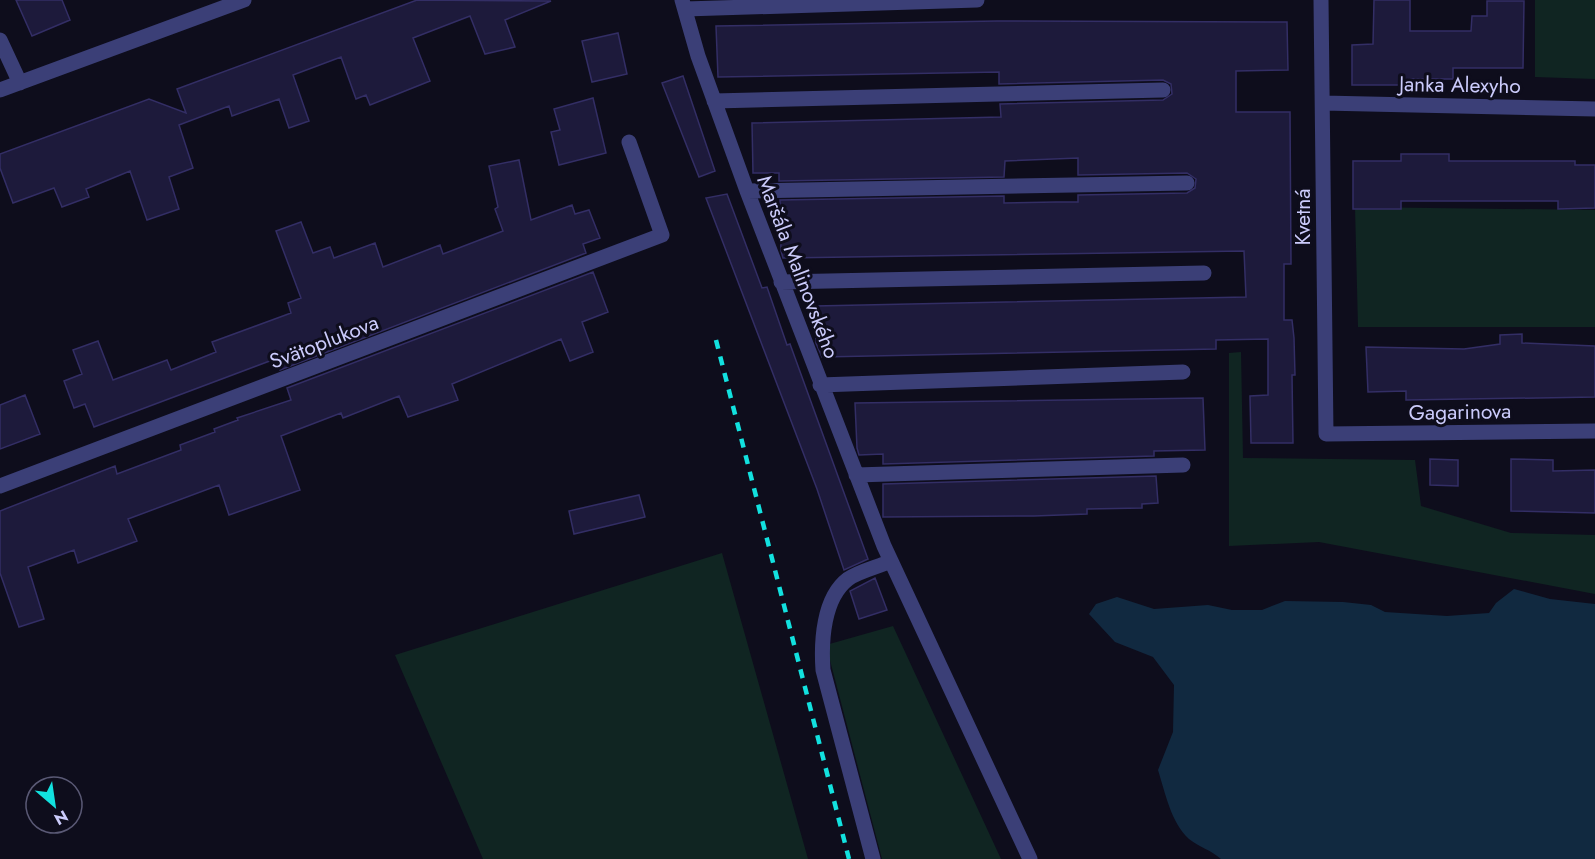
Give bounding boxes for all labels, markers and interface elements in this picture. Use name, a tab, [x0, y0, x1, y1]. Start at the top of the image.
street label: Janka Alexyho	[1396, 69, 1521, 101]
street label: Maršála Malinovského	[749, 171, 847, 363]
street label: Kvetná	[1288, 189, 1318, 245]
street label: Svätoplukova	[265, 307, 383, 377]
street label: Gagarinova	[1408, 396, 1512, 428]
north arrow	[24, 775, 84, 835]
text: N	[50, 805, 72, 831]

